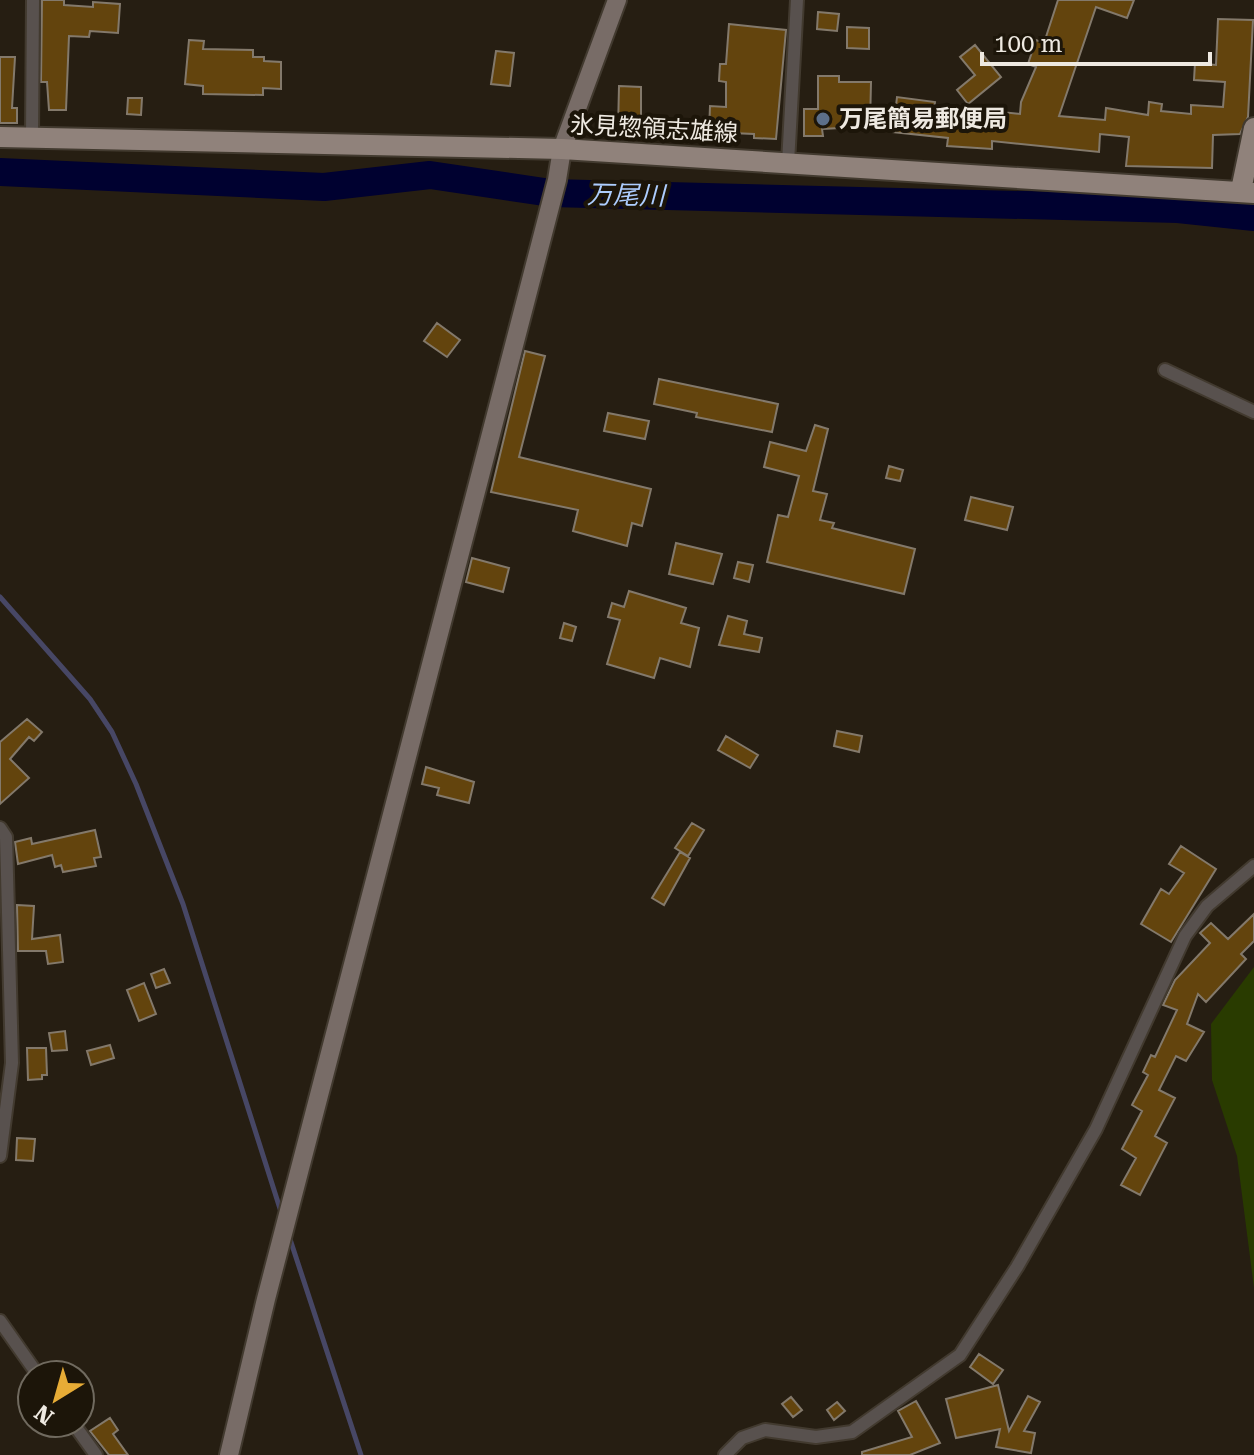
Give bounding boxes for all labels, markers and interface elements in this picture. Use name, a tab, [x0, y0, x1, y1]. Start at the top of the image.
scale bar	[982, 16, 1210, 66]
text: 100 m	[994, 30, 1062, 58]
place label: 万尾簡易郵便局	[839, 105, 1007, 133]
marker: 万尾簡易郵便局	[814, 110, 832, 128]
street label: 氷見惣領志雄線	[569, 111, 739, 147]
water label: 万尾川	[587, 179, 668, 211]
north arrow	[16, 1359, 96, 1439]
text: N	[30, 1399, 59, 1430]

